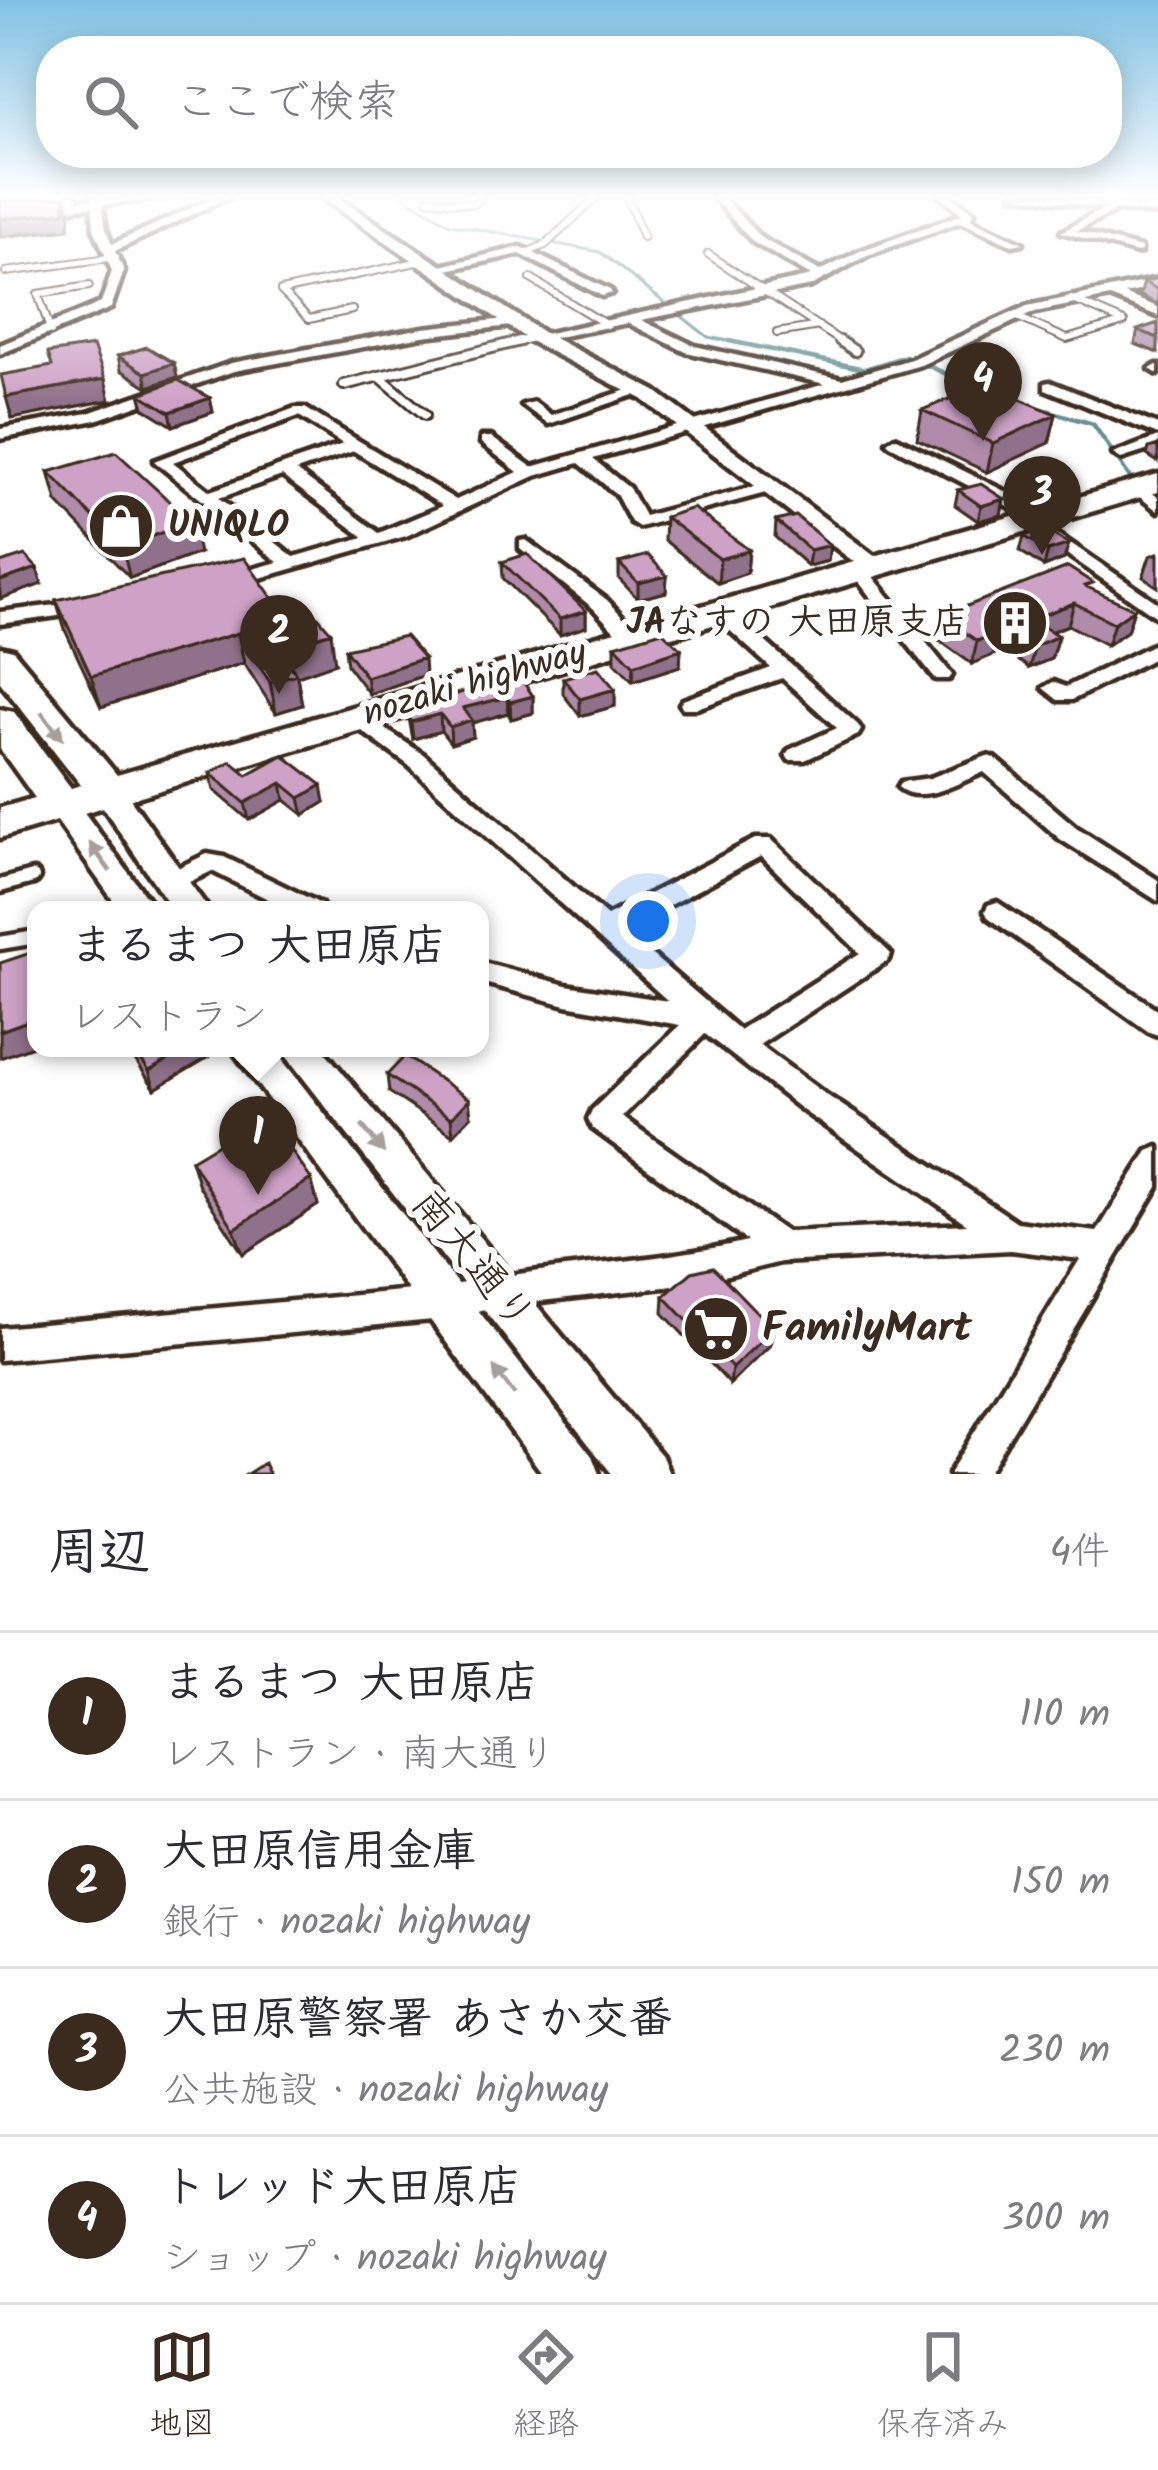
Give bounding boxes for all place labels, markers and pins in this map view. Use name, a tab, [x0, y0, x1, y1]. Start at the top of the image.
pin: 4	[944, 342, 1022, 441]
pin: 3	[1003, 456, 1081, 555]
shop icon: UNIQLO	[86, 491, 156, 561]
place label: UNIQLO	[168, 498, 289, 555]
building icon: JAなすの 大田原支店	[980, 588, 1050, 658]
pin: 2	[240, 595, 318, 694]
place label: JAなすの 大田原支店	[626, 595, 968, 652]
pin: 1	[219, 1096, 297, 1195]
supermarket icon: FamilyMart	[681, 1294, 751, 1364]
place label: FamilyMart	[762, 1296, 973, 1363]

